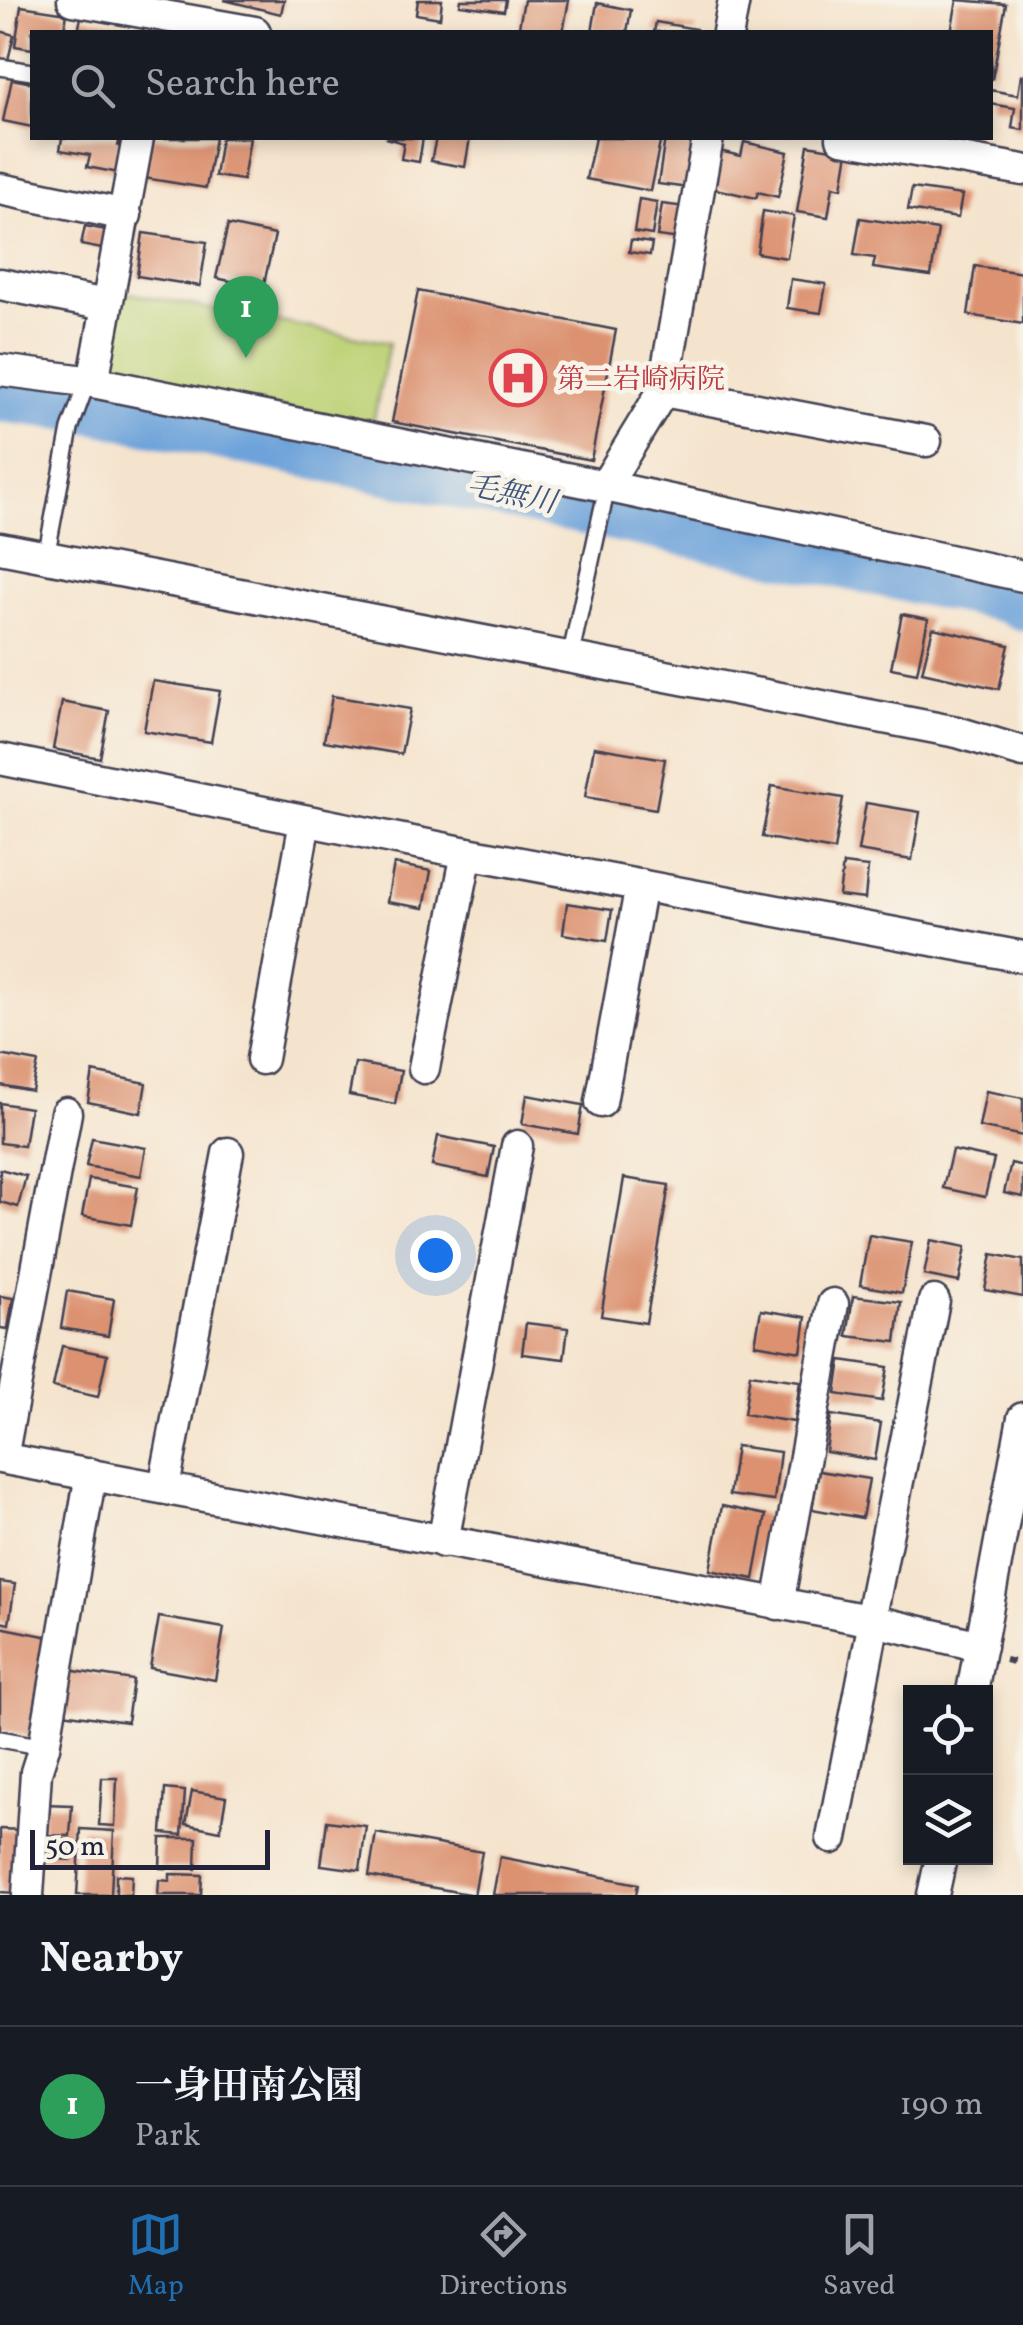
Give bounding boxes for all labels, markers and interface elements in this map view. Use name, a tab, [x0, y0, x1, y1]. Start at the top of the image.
search box	[30, 30, 993, 140]
icon: search	[65, 58, 120, 113]
text: Search here	[145, 59, 340, 112]
pin: 1	[214, 276, 278, 358]
hospital icon: 第二岩崎病院	[488, 348, 548, 408]
place label: 第二岩崎病院	[557, 361, 725, 400]
water label: 毛無川	[463, 465, 563, 525]
your location	[410, 1230, 461, 1281]
map controls	[903, 1685, 993, 1865]
button: locate	[903, 1685, 993, 1775]
button: layers	[903, 1775, 993, 1865]
scale bar	[30, 1825, 270, 1870]
text: 50 m	[45, 1828, 105, 1867]
text: Nearby	[40, 1931, 183, 1990]
text: 一身田南公園	[135, 2062, 363, 2115]
text: 1	[66, 2084, 79, 2128]
text: 190 m	[899, 2084, 983, 2128]
text: Park	[135, 2115, 200, 2159]
tab: Map	[128, 2207, 184, 2306]
tab: Directions	[439, 2207, 568, 2306]
tab: Saved	[823, 2207, 895, 2306]

